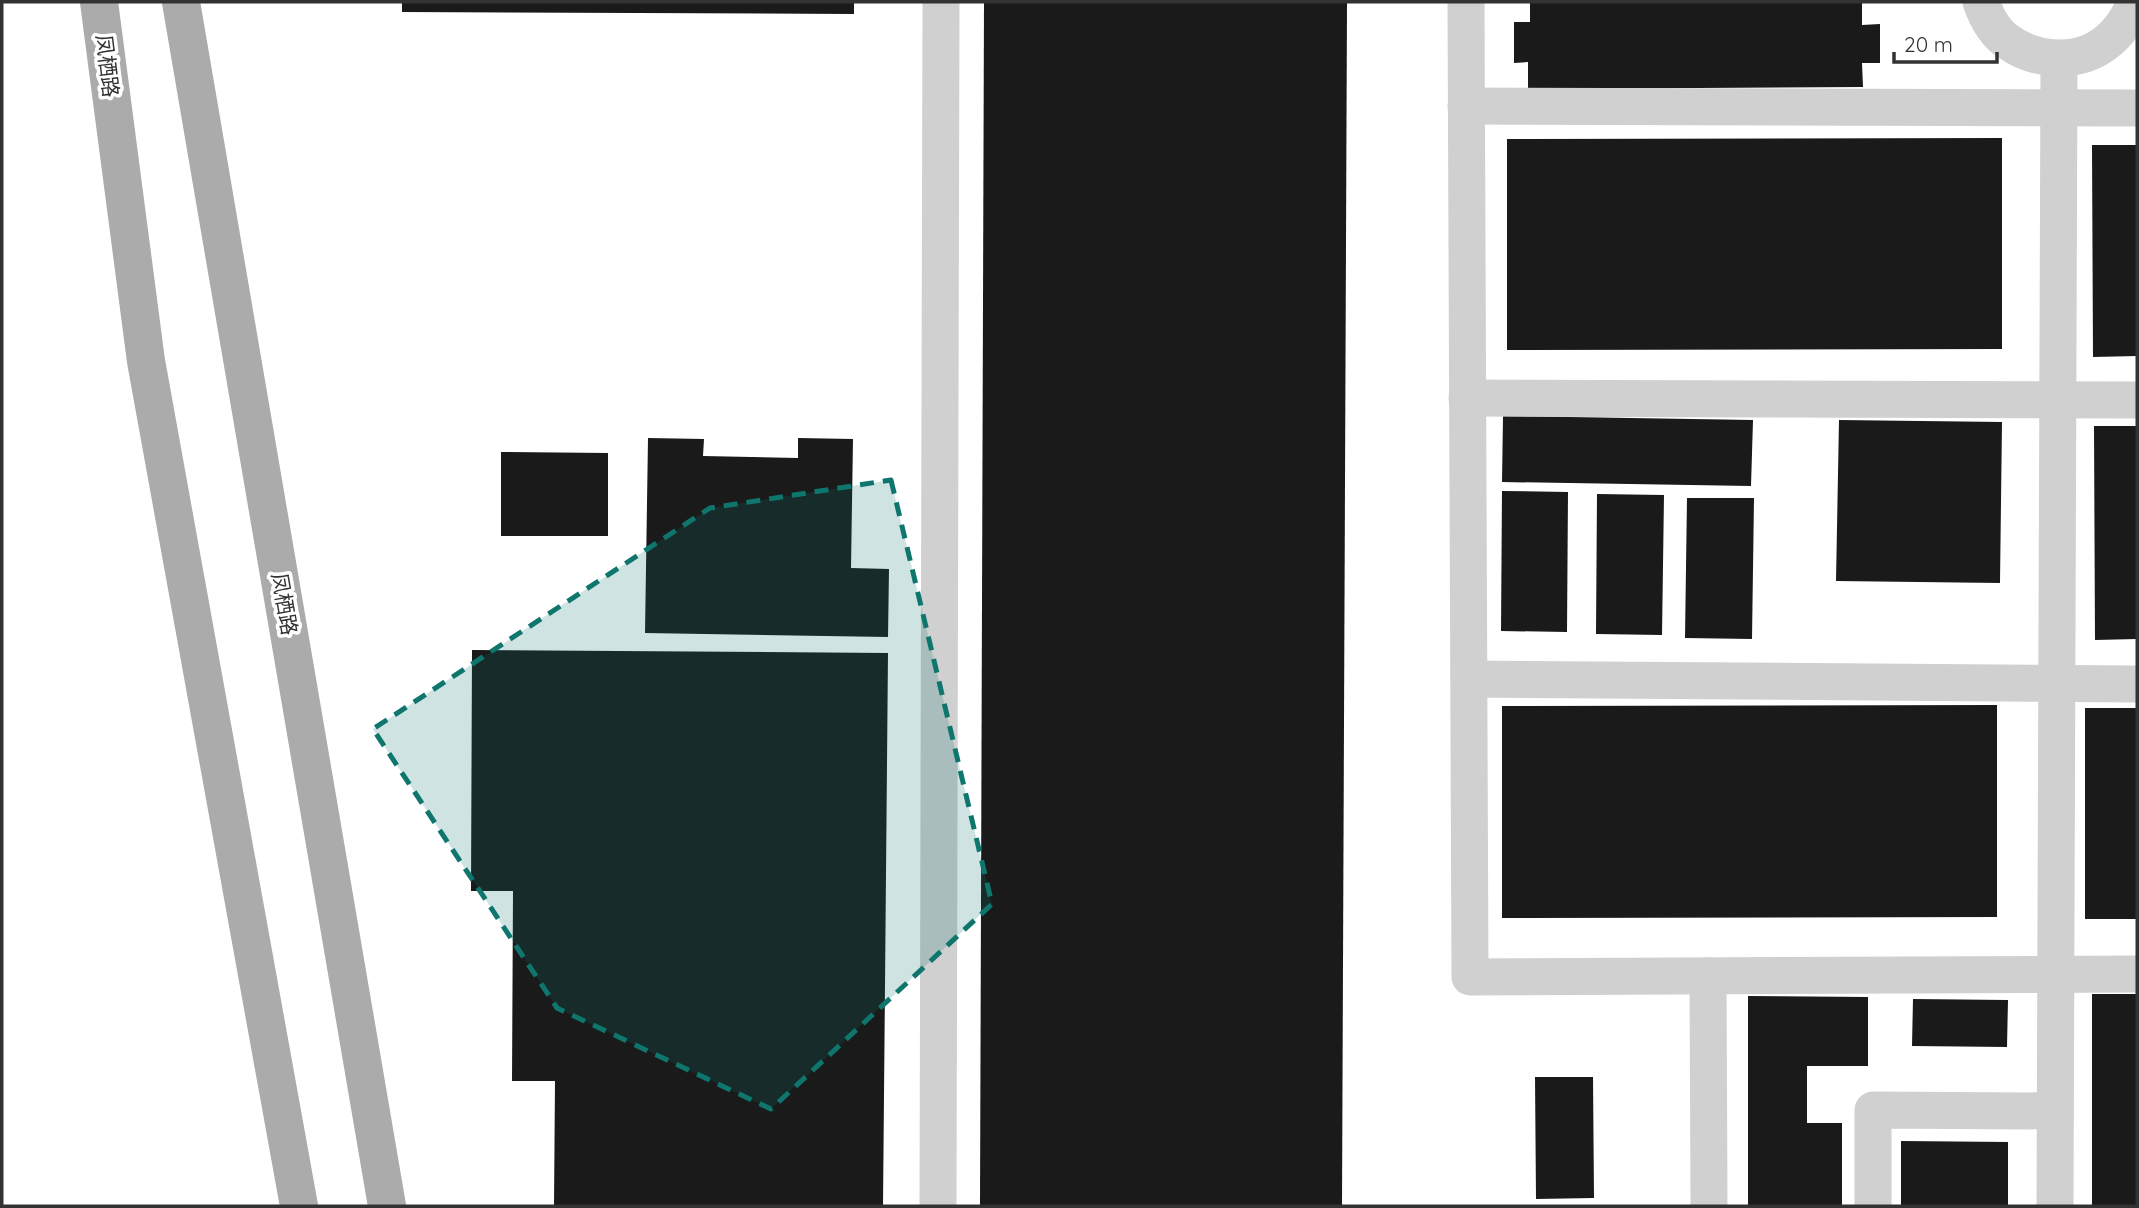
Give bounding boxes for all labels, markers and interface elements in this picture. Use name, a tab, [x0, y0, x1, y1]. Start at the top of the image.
scale bar	[1894, 21, 1997, 65]
text: 20 m	[1904, 31, 1953, 57]
street label: 凤栖路	[91, 33, 125, 99]
street label: 凤栖路	[267, 571, 303, 637]

